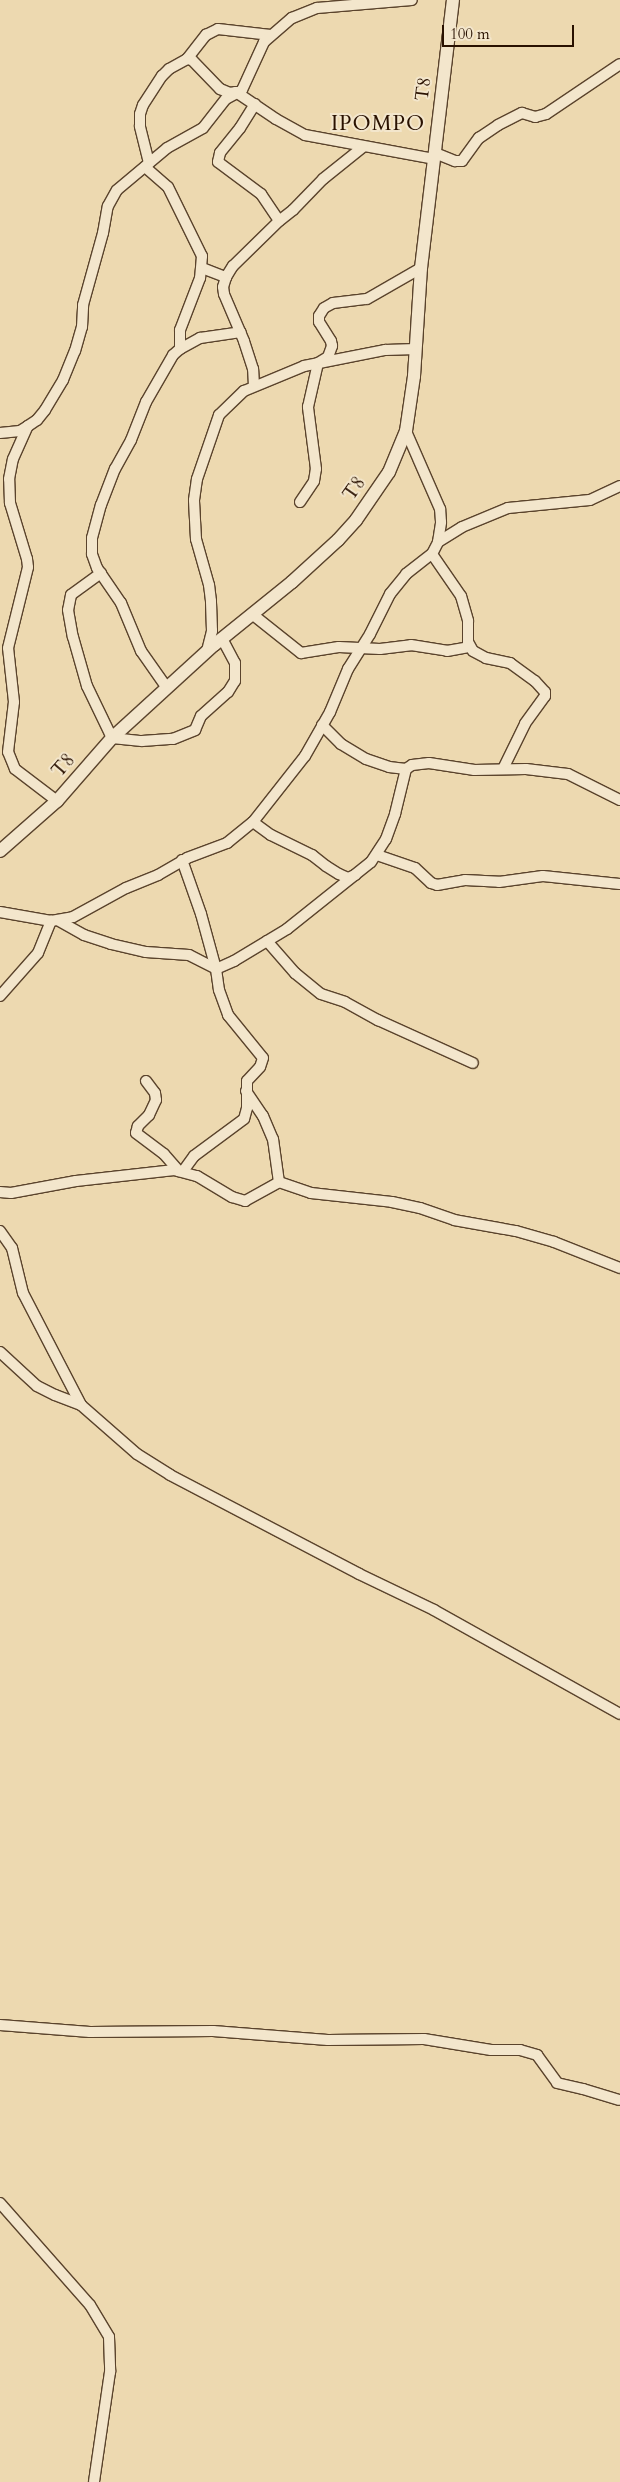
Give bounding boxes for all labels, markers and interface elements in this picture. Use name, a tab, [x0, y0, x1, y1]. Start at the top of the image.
scale bar	[445, 15, 578, 47]
text: 100 m	[450, 24, 490, 44]
street label: T8	[411, 76, 437, 102]
district label: IPOMPO	[330, 111, 426, 137]
street label: T8	[339, 473, 371, 505]
street label: T8	[48, 750, 80, 782]

